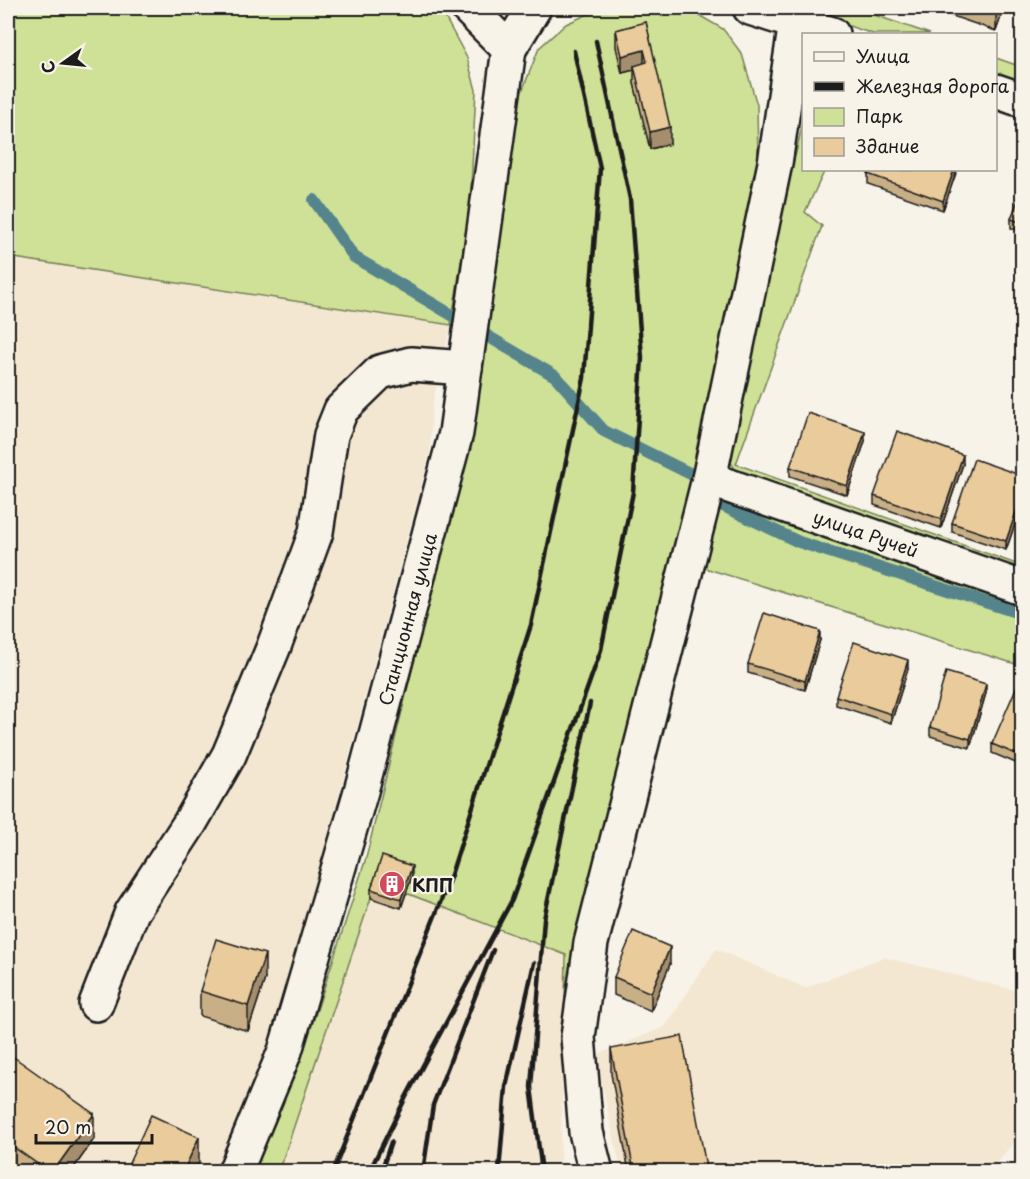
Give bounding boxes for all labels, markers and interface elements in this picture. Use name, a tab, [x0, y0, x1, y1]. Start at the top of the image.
north arrow	[33, 33, 93, 93]
legend	[802, 33, 997, 171]
text: Улица	[856, 42, 910, 69]
text: С	[34, 58, 61, 76]
text: Железная дорога	[856, 72, 1010, 99]
text: Парк	[856, 102, 903, 129]
text: Здание	[856, 132, 919, 159]
street label: улица Ручей	[810, 502, 922, 564]
street label: Станционная улица	[371, 529, 443, 708]
building icon: КПП	[377, 869, 407, 899]
place label: КПП	[412, 871, 453, 898]
scale bar	[36, 1107, 152, 1145]
text: 20 m	[45, 1113, 91, 1140]

